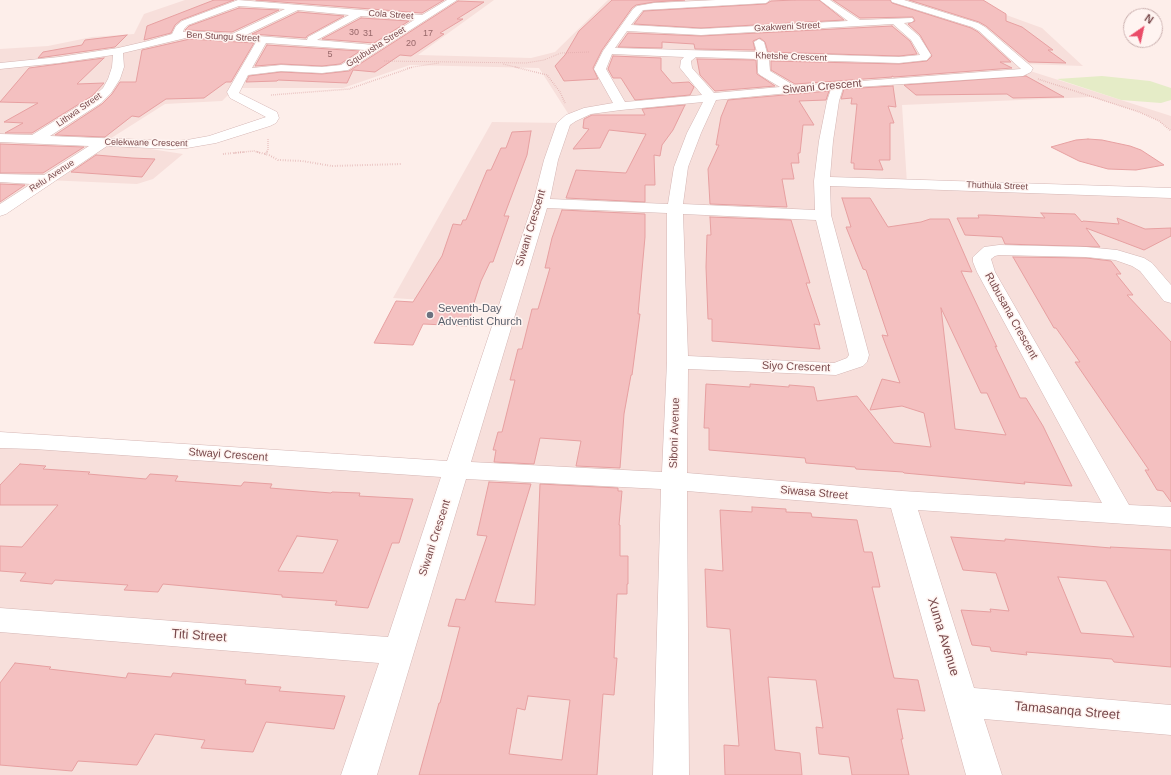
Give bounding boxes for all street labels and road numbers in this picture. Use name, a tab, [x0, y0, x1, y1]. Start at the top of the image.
street label: Cola Street	[368, 8, 414, 22]
street label: Gxakweni Street	[754, 20, 820, 34]
street label: Gqubusha Street	[344, 24, 408, 70]
street label: Ben Stungu Street	[186, 30, 260, 44]
street label: Khetshe Crescent	[755, 50, 827, 64]
street label: Siwani Crescent	[782, 77, 862, 97]
street label: Lithwa Street	[54, 91, 104, 129]
street label: Celekwane Crescent	[104, 137, 188, 149]
street label: Relu Avenue	[28, 157, 76, 195]
street label: Thuthula Street	[966, 180, 1028, 192]
street label: Siwani Crescent	[513, 188, 549, 268]
street label: Rubusana Crescent	[982, 270, 1040, 362]
street label: Siyo Crescent	[762, 359, 830, 375]
street label: Siboni Avenue	[667, 397, 683, 469]
street label: Stwayi Crescent	[188, 446, 268, 464]
street label: Siwasa Street	[780, 483, 848, 503]
street label: Siwani Crescent	[416, 498, 454, 578]
street label: Xuma Avenue	[924, 596, 962, 678]
street label: Titi Street	[171, 626, 227, 646]
street label: Tamasanqa Street	[1014, 699, 1120, 723]

